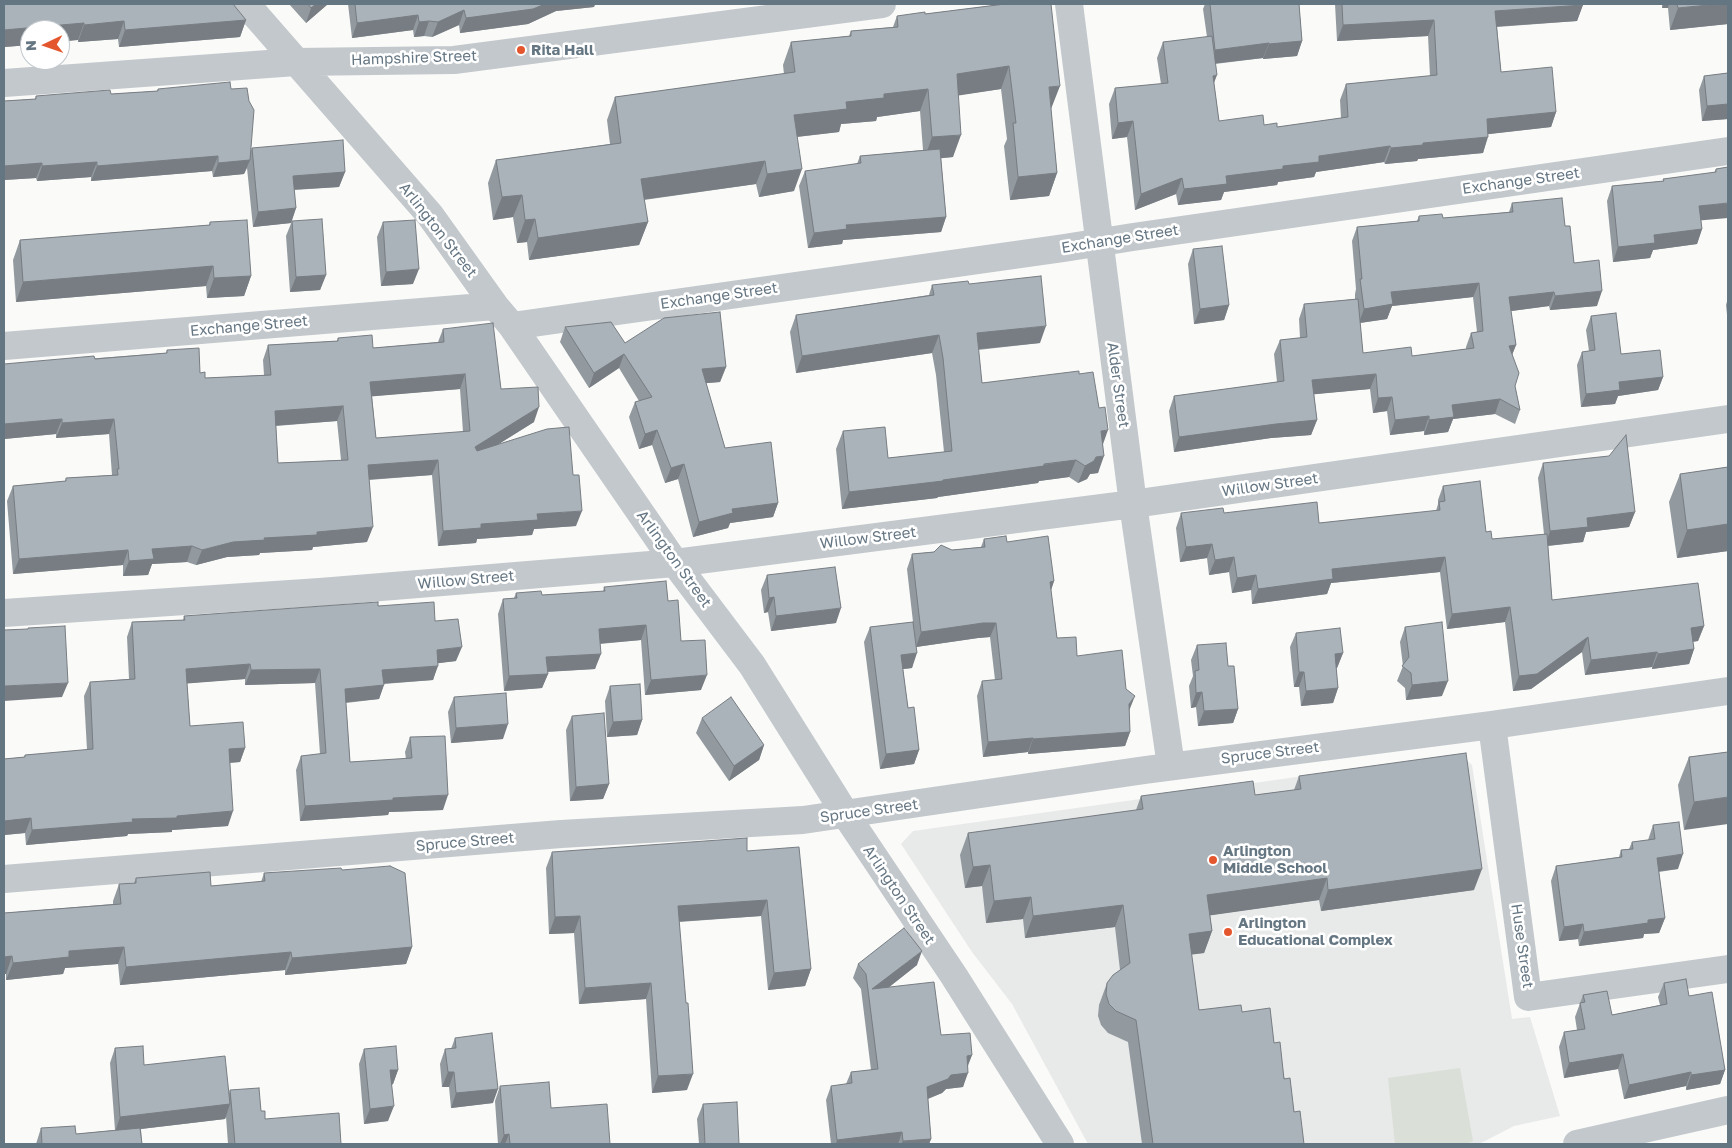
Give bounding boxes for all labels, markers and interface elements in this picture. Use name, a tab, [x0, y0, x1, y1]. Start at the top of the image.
north arrow	[20, 20, 70, 70]
text: N	[22, 40, 39, 52]
place label: Rita Hall	[531, 41, 594, 59]
marker: Rita Hall	[515, 44, 527, 56]
street label: Hampshire Street	[351, 47, 477, 69]
street label: Exchange Street	[1461, 164, 1581, 198]
street label: Arlington Street	[395, 179, 481, 281]
street label: Exchange Street	[1060, 221, 1180, 257]
street label: Exchange Street	[659, 279, 779, 313]
street label: Exchange Street	[189, 312, 309, 340]
street label: Alder Street	[1103, 341, 1133, 429]
street label: Willow Street	[1221, 469, 1319, 501]
street label: Arlington Street	[633, 507, 715, 611]
street label: Willow Street	[819, 523, 917, 553]
street label: Willow Street	[417, 567, 515, 593]
street label: Spruce Street	[1220, 738, 1320, 768]
street label: Spruce Street	[819, 795, 919, 827]
street label: Spruce Street	[415, 829, 515, 855]
street label: Arlington Street	[859, 842, 939, 948]
place label: Arlington Middle School	[1223, 842, 1327, 877]
marker: Arlington Middle School	[1207, 854, 1219, 866]
street label: Huse Street	[1507, 903, 1537, 989]
place label: Arlington Educational Complex	[1238, 914, 1393, 949]
marker: Arlington Educational Complex	[1222, 926, 1234, 938]

